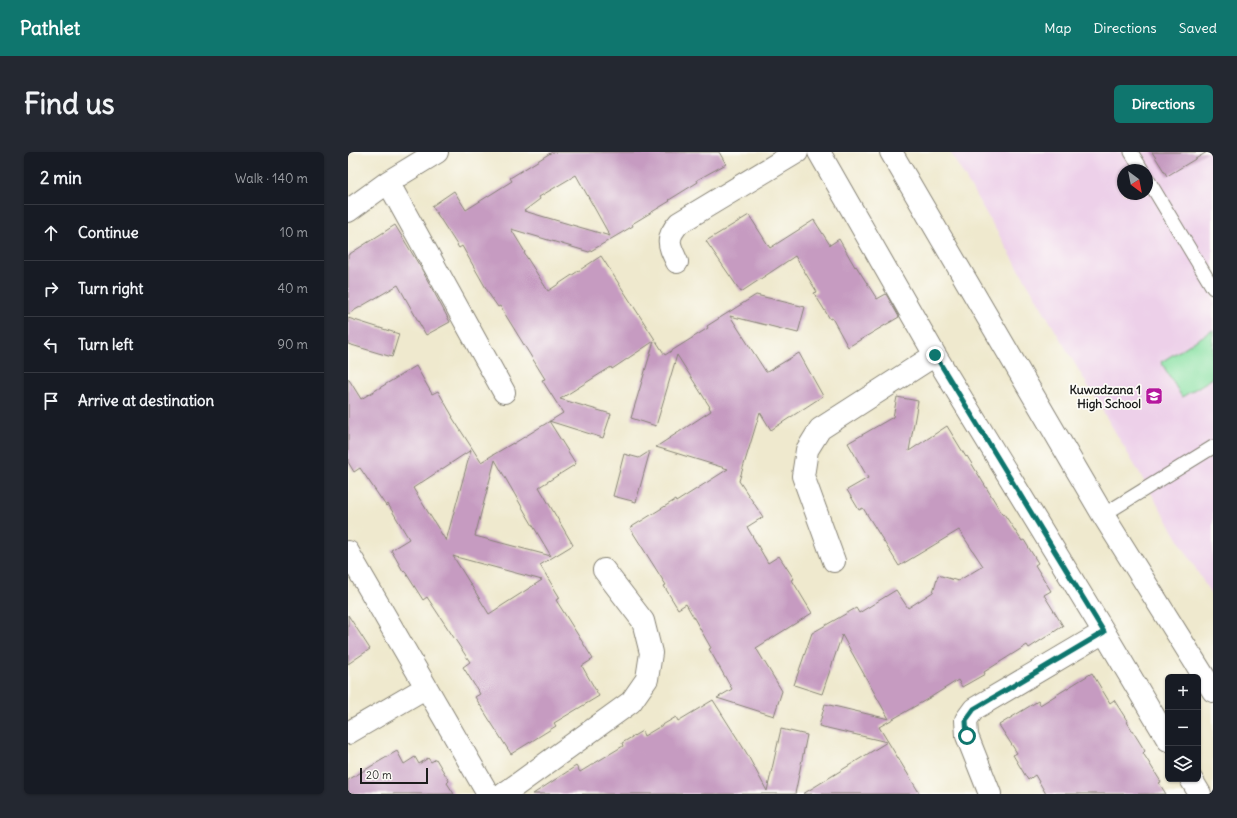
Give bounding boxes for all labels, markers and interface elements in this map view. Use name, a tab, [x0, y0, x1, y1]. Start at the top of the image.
text: Pathlet	[20, 16, 80, 40]
text: Map	[1044, 19, 1071, 37]
text: Directions	[1093, 19, 1157, 37]
text: Saved	[1179, 19, 1217, 37]
button: Directions	[1114, 85, 1213, 123]
text: Find us	[24, 86, 115, 122]
north arrow	[1117, 164, 1153, 200]
text: 2 min	[40, 167, 82, 189]
text: Walk · 140 m	[235, 170, 308, 187]
icon: ahead	[40, 222, 62, 244]
text: Continue	[78, 223, 139, 242]
text: 10 m	[280, 224, 308, 241]
icon: right	[40, 278, 62, 300]
text: Turn right	[78, 279, 143, 298]
text: 40 m	[277, 280, 308, 297]
icon: left	[40, 334, 62, 356]
text: Turn left	[78, 335, 133, 354]
text: 90 m	[277, 336, 308, 353]
route end	[926, 346, 944, 364]
place label: Kuwadzana 1 High School	[1069, 382, 1141, 412]
school or university icon: Kuwadzana 1 High School	[1144, 386, 1164, 406]
icon: arrive	[40, 390, 62, 412]
text: Arrive at destination	[78, 391, 214, 410]
map controls	[1165, 674, 1201, 782]
button: +	[1165, 674, 1201, 710]
button: −	[1165, 710, 1201, 746]
route start	[958, 727, 976, 745]
button: layers	[1165, 746, 1201, 782]
scale bar	[360, 766, 428, 785]
text: 20 m	[366, 768, 392, 782]

